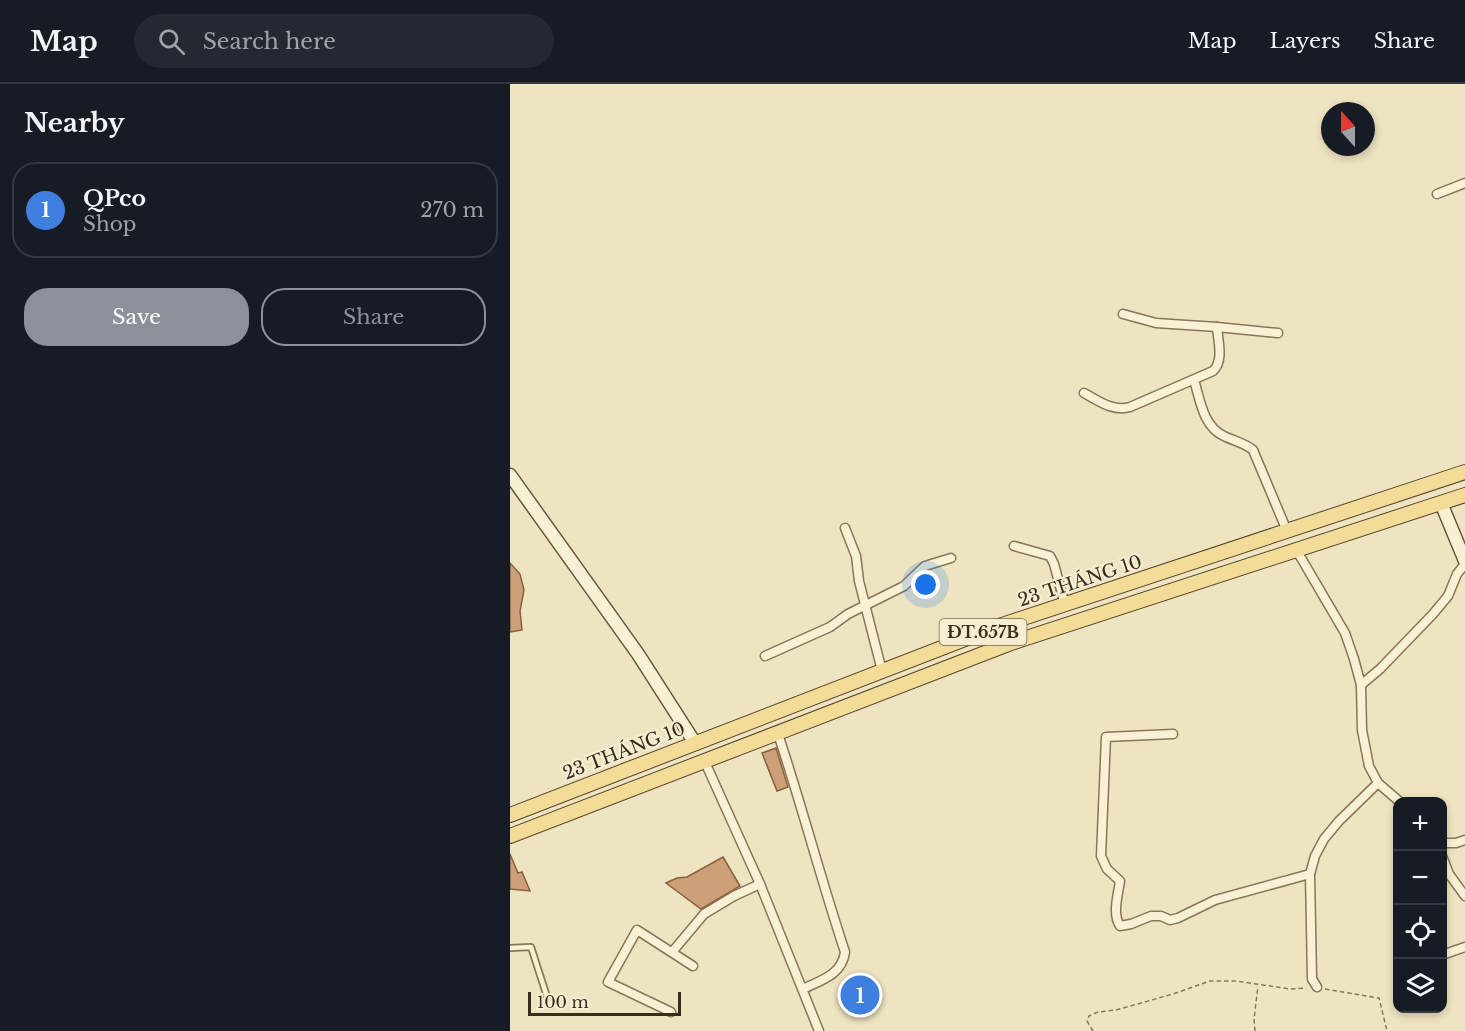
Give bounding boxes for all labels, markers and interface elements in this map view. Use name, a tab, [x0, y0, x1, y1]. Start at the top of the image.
search box	[134, 14, 554, 68]
text: Map	[30, 24, 98, 59]
icon: search	[155, 25, 188, 58]
text: Search here	[203, 28, 336, 55]
text: Map	[1188, 28, 1237, 54]
text: Layers	[1270, 28, 1341, 54]
text: Share	[1374, 28, 1435, 54]
north arrow	[1321, 102, 1375, 156]
text: Nearby	[24, 107, 125, 139]
text: QPco	[83, 185, 146, 212]
text: 1	[41, 198, 50, 222]
text: 270 m	[420, 198, 484, 222]
text: Shop	[83, 212, 136, 236]
button: Save	[24, 288, 249, 346]
button: Share	[261, 288, 486, 346]
street label: 23 THÁNG 10	[1015, 550, 1145, 611]
your location	[911, 570, 940, 599]
road number: ĐT.657B	[940, 619, 1026, 645]
street label: 23 THÁNG 10	[559, 717, 688, 784]
map controls	[1393, 797, 1447, 1013]
button: +	[1393, 797, 1447, 851]
button: −	[1393, 851, 1447, 905]
button: locate	[1393, 905, 1447, 959]
button: layers	[1393, 959, 1447, 1013]
pin: 1	[840, 972, 880, 1018]
scale bar	[528, 989, 681, 1016]
text: 100 m	[537, 992, 589, 1012]

